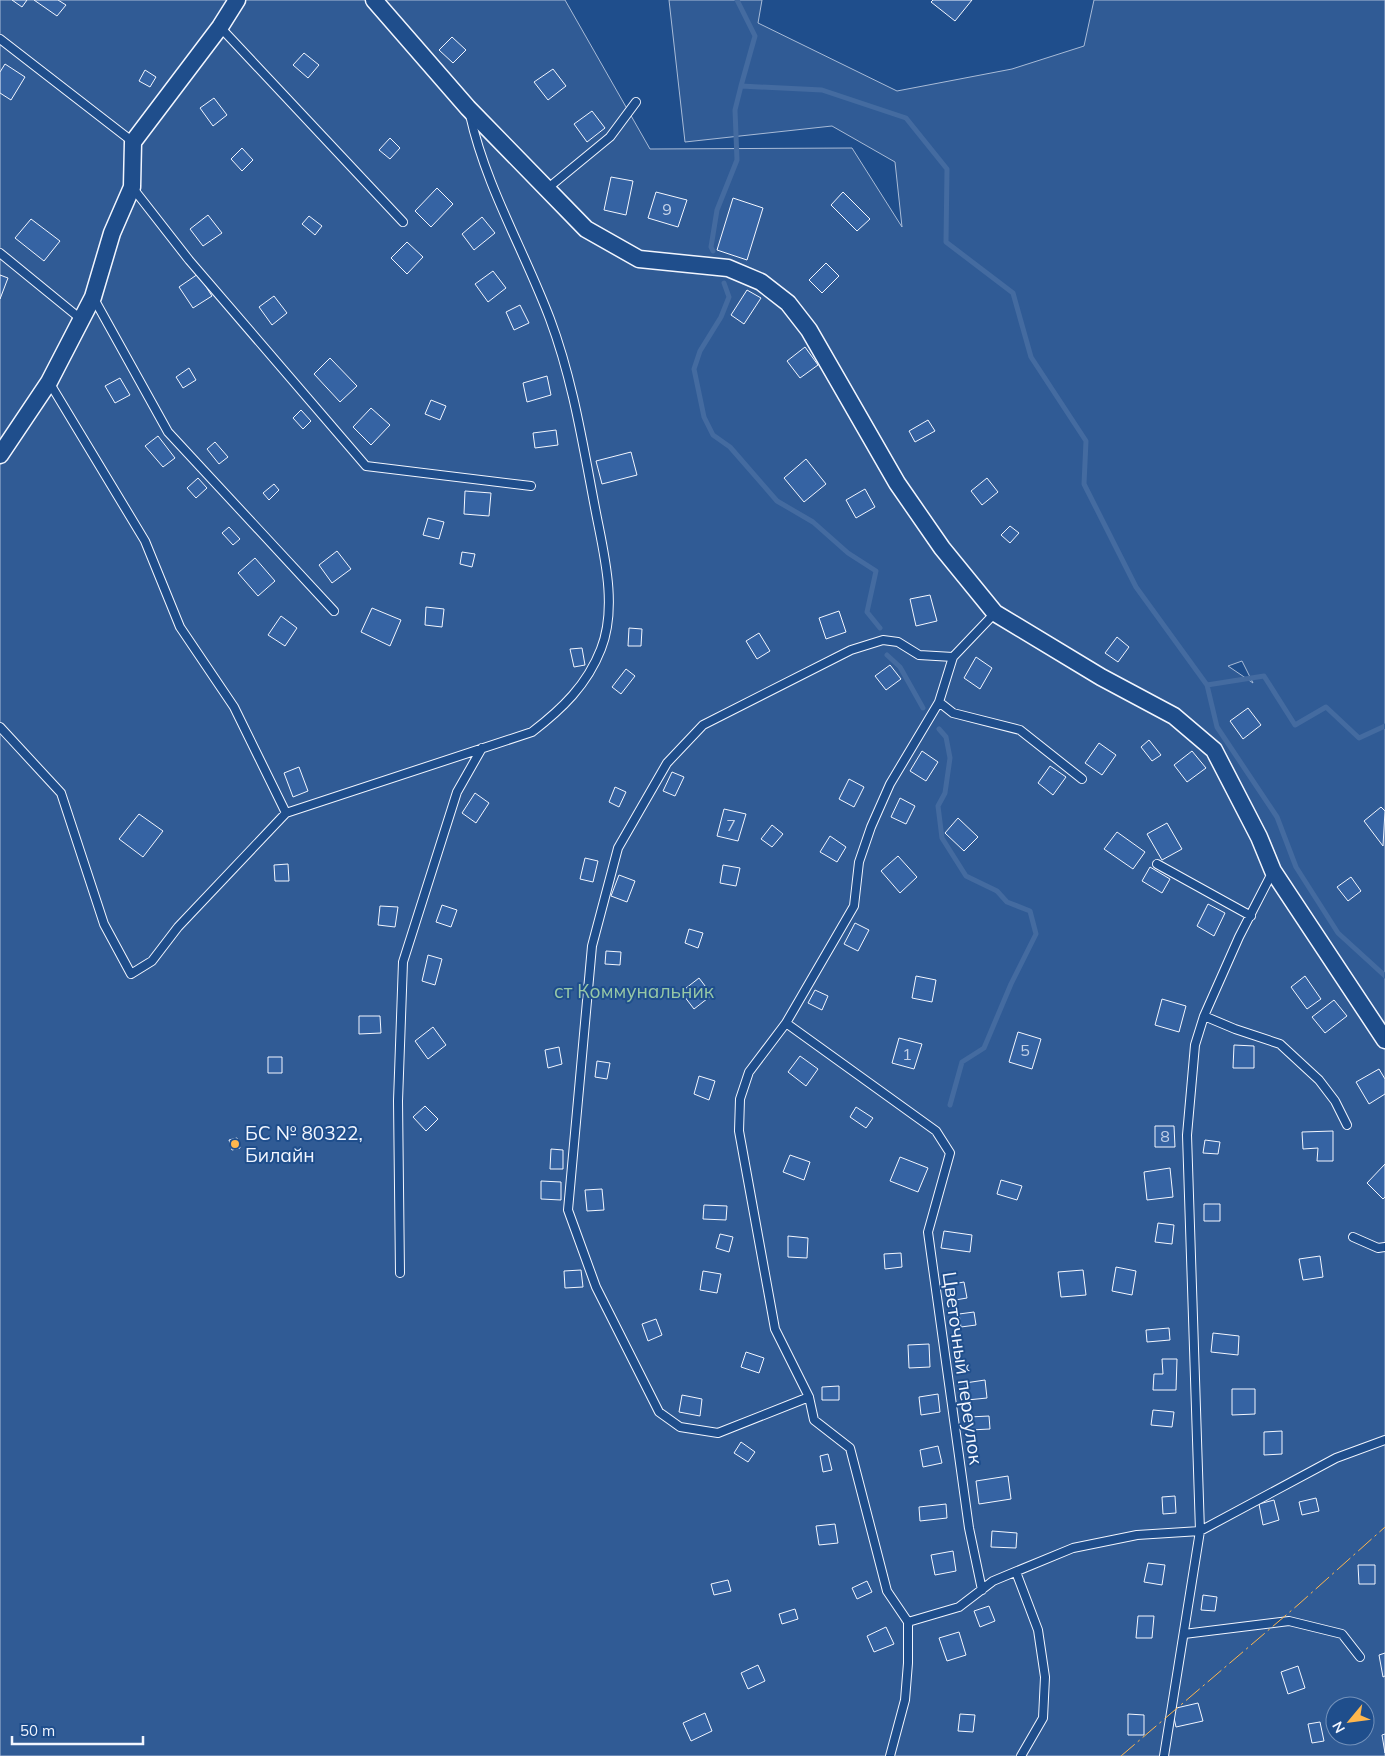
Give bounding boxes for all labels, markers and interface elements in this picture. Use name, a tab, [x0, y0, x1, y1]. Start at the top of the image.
house number: 9	[662, 199, 672, 219]
house number: 7	[726, 815, 736, 835]
park label: ст Коммунальник	[554, 979, 715, 1003]
house number: 5	[1020, 1040, 1030, 1060]
house number: 1	[902, 1044, 912, 1064]
place label: БС № 80322, Билайн	[245, 1121, 363, 1167]
house number: 8	[1160, 1126, 1170, 1146]
marker: БС № 80322, Билайн	[229, 1138, 241, 1150]
street label: Цветочный переулок	[938, 1270, 989, 1467]
north arrow	[1325, 1696, 1375, 1746]
scale bar	[12, 1714, 144, 1746]
text: N	[1328, 1718, 1349, 1736]
text: 50 m	[20, 1721, 55, 1740]

